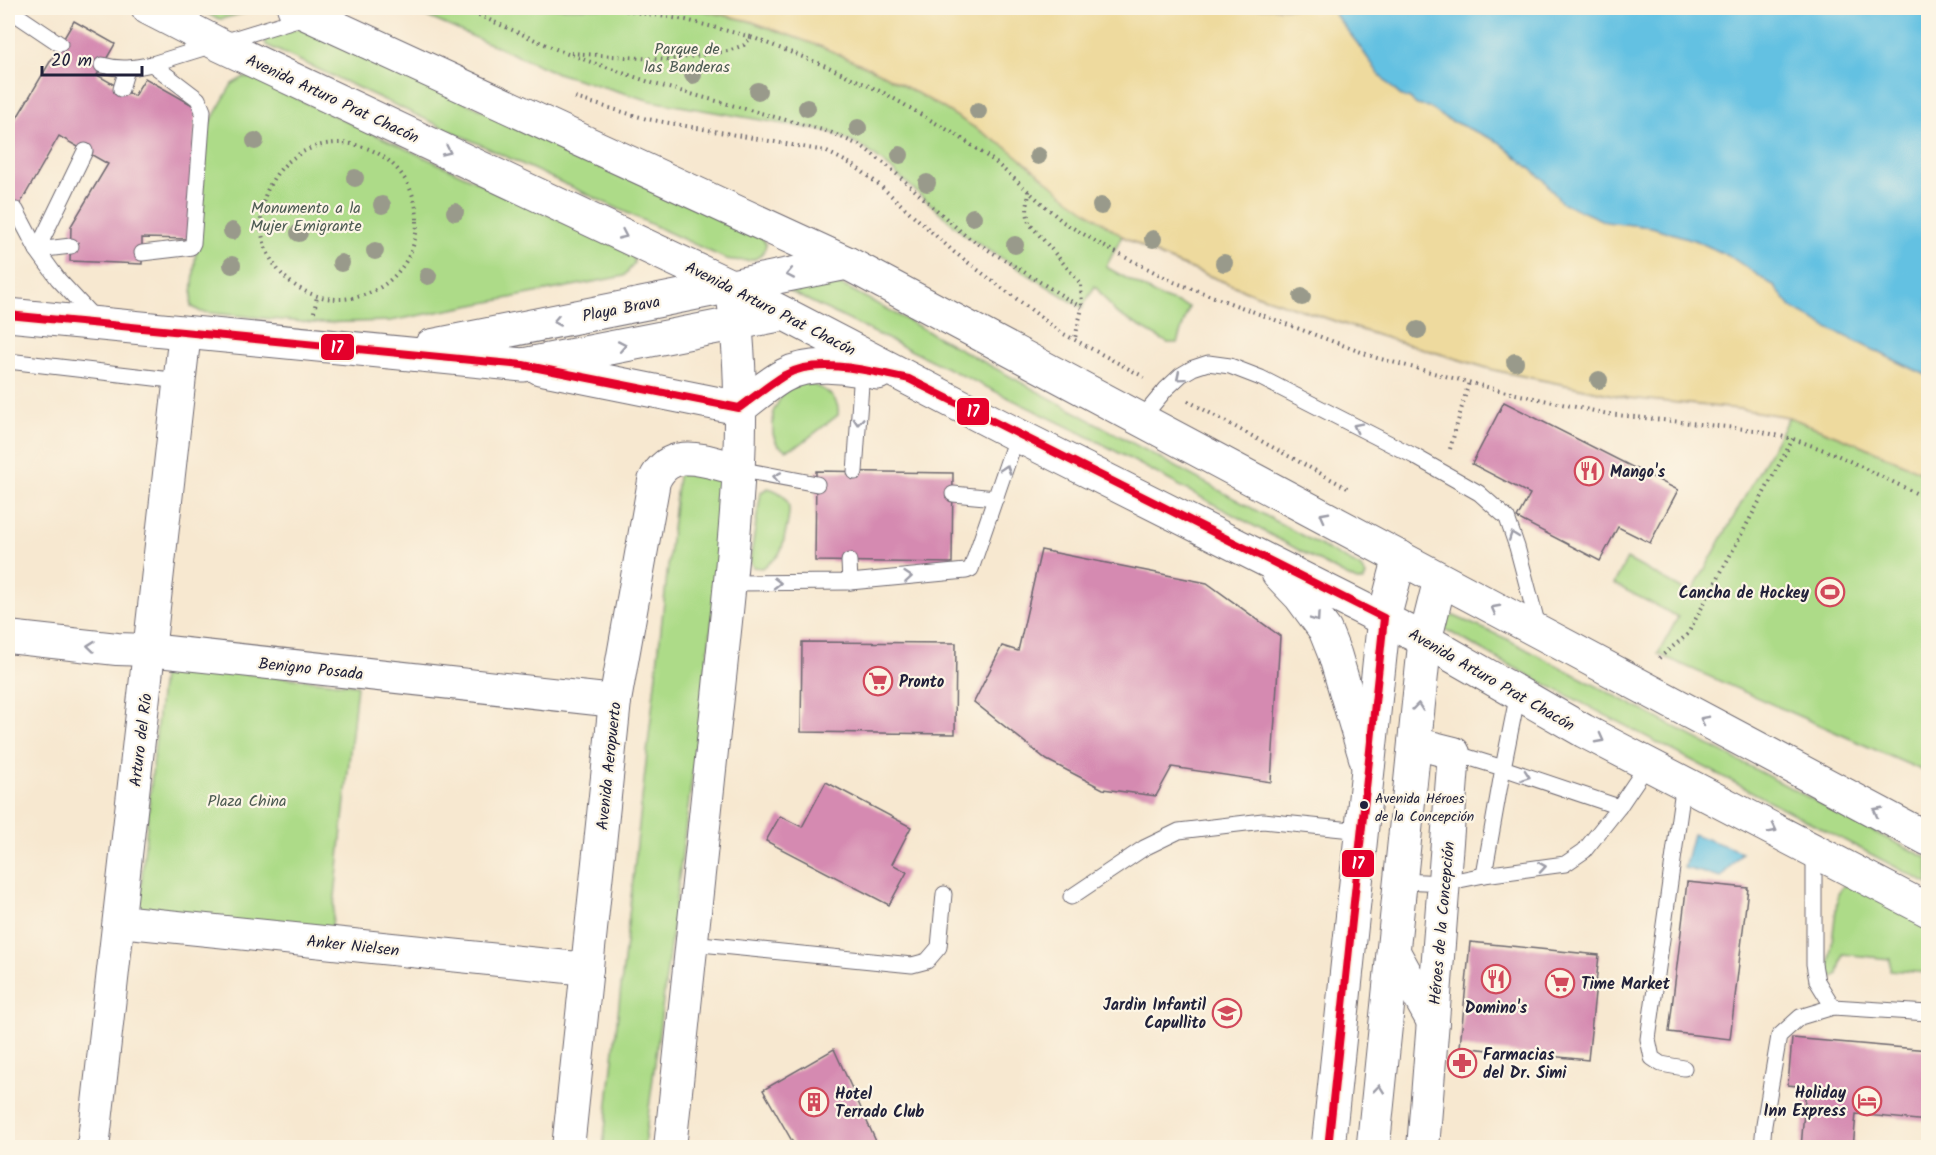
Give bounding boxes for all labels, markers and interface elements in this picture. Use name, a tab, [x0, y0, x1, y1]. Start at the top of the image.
park label: Parque de las Banderas	[644, 37, 730, 80]
scale bar	[42, 39, 142, 77]
text: 20 m	[51, 47, 92, 76]
street label: Avenida Arturo Prat Chacón	[242, 48, 423, 151]
one-way arrow	[440, 144, 451, 156]
park label: Monumento a la Mujer Emigrante	[250, 196, 362, 239]
one-way arrow	[616, 227, 627, 239]
street label: Avenida Arturo Prat Chacón	[681, 255, 860, 363]
one-way arrow	[785, 267, 795, 280]
street label: Playa Brava	[580, 290, 662, 329]
one-way arrow	[553, 314, 563, 327]
line badge: 17	[320, 333, 355, 361]
text: 17	[331, 336, 344, 361]
one-way arrow	[616, 340, 626, 353]
one-way arrow	[1176, 370, 1187, 381]
line badge: 17	[956, 397, 990, 426]
text: 17	[967, 400, 980, 425]
one-way arrow	[852, 416, 865, 425]
one-way arrow	[1352, 423, 1363, 434]
restaurant icon: Mango's	[1573, 455, 1605, 487]
place label: Mango's	[1610, 460, 1666, 485]
one-way arrow	[998, 464, 1011, 475]
one-way arrow	[773, 471, 783, 484]
one-way arrow	[1319, 512, 1330, 523]
one-way arrow	[1508, 531, 1521, 541]
one-way arrow	[903, 571, 912, 584]
sports icon: Cancha de Hockey	[1814, 576, 1846, 608]
one-way arrow	[772, 577, 781, 589]
place label: Cancha de Hockey	[1679, 581, 1810, 606]
one-way arrow	[1491, 605, 1501, 616]
one-way arrow	[1309, 612, 1320, 623]
street label: Avenida Arturo Prat Chacón	[1403, 622, 1579, 738]
one-way arrow	[86, 640, 95, 653]
street label: Benigno Posada	[257, 652, 364, 687]
supermarket icon: Pronto	[862, 665, 894, 697]
place label: Pronto	[899, 670, 944, 695]
street label: Arturo del Río	[123, 692, 160, 788]
street label: Avenida Aeropuerto	[590, 701, 629, 831]
one-way arrow	[1411, 703, 1424, 712]
one-way arrow	[1700, 716, 1711, 727]
one-way arrow	[1594, 732, 1604, 743]
one-way arrow	[1520, 768, 1531, 781]
place label: Avenida Héroes de la Concepción	[1375, 788, 1474, 828]
park label: Plaza China	[207, 789, 287, 814]
marker: Avenida Héroes de la Concepción	[1358, 799, 1370, 811]
one-way arrow	[1873, 807, 1883, 818]
one-way arrow	[1767, 822, 1777, 833]
street label: Héroes de la Concepción	[1423, 840, 1462, 1006]
line badge: 17	[1341, 849, 1375, 878]
text: 17	[1352, 852, 1365, 877]
one-way arrow	[1537, 862, 1546, 874]
street label: Anker Nielsen	[305, 929, 400, 964]
restaurant icon: Domino's	[1480, 963, 1512, 995]
supermarket icon: Time Market	[1544, 967, 1576, 999]
place label: Time Market	[1581, 972, 1671, 997]
place label: Jardin Infantil Capullito	[1103, 993, 1207, 1036]
place label: Domino's	[1465, 996, 1528, 1021]
school or university icon: Jardin Infantil Capullito	[1211, 997, 1243, 1029]
place label: Farmacias del Dr. Simi	[1483, 1043, 1567, 1086]
pharmacy icon: Farmacias del Dr. Simi	[1446, 1047, 1478, 1079]
place label: Holiday Inn Express	[1764, 1081, 1847, 1124]
place label: Hotel Terrado Club	[835, 1082, 924, 1125]
one-way arrow	[1372, 1085, 1385, 1094]
hotel icon: Holiday Inn Express	[1851, 1085, 1883, 1117]
building icon: Hotel Terrado Club	[798, 1086, 830, 1118]

